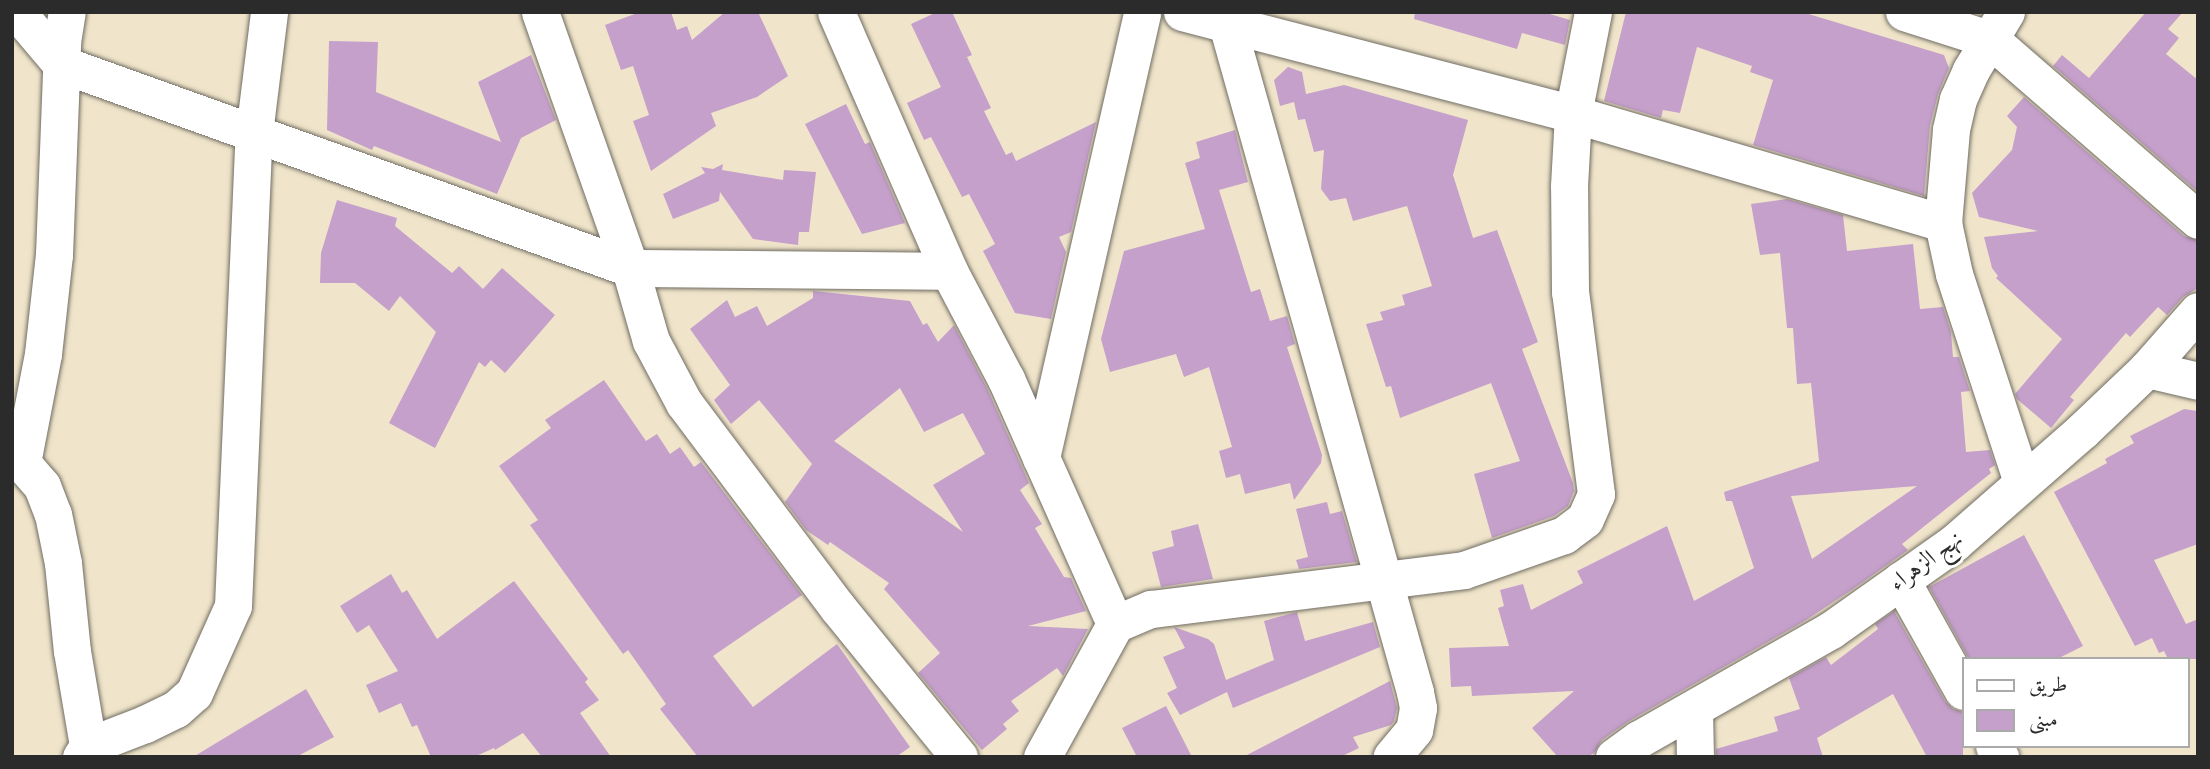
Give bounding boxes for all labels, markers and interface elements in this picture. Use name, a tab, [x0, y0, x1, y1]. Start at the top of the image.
street label: نهج الزهراء	[1884, 525, 1968, 597]
legend	[1962, 657, 2189, 748]
text: طريق	[2029, 672, 2067, 696]
text: مبنى	[2029, 707, 2058, 731]

